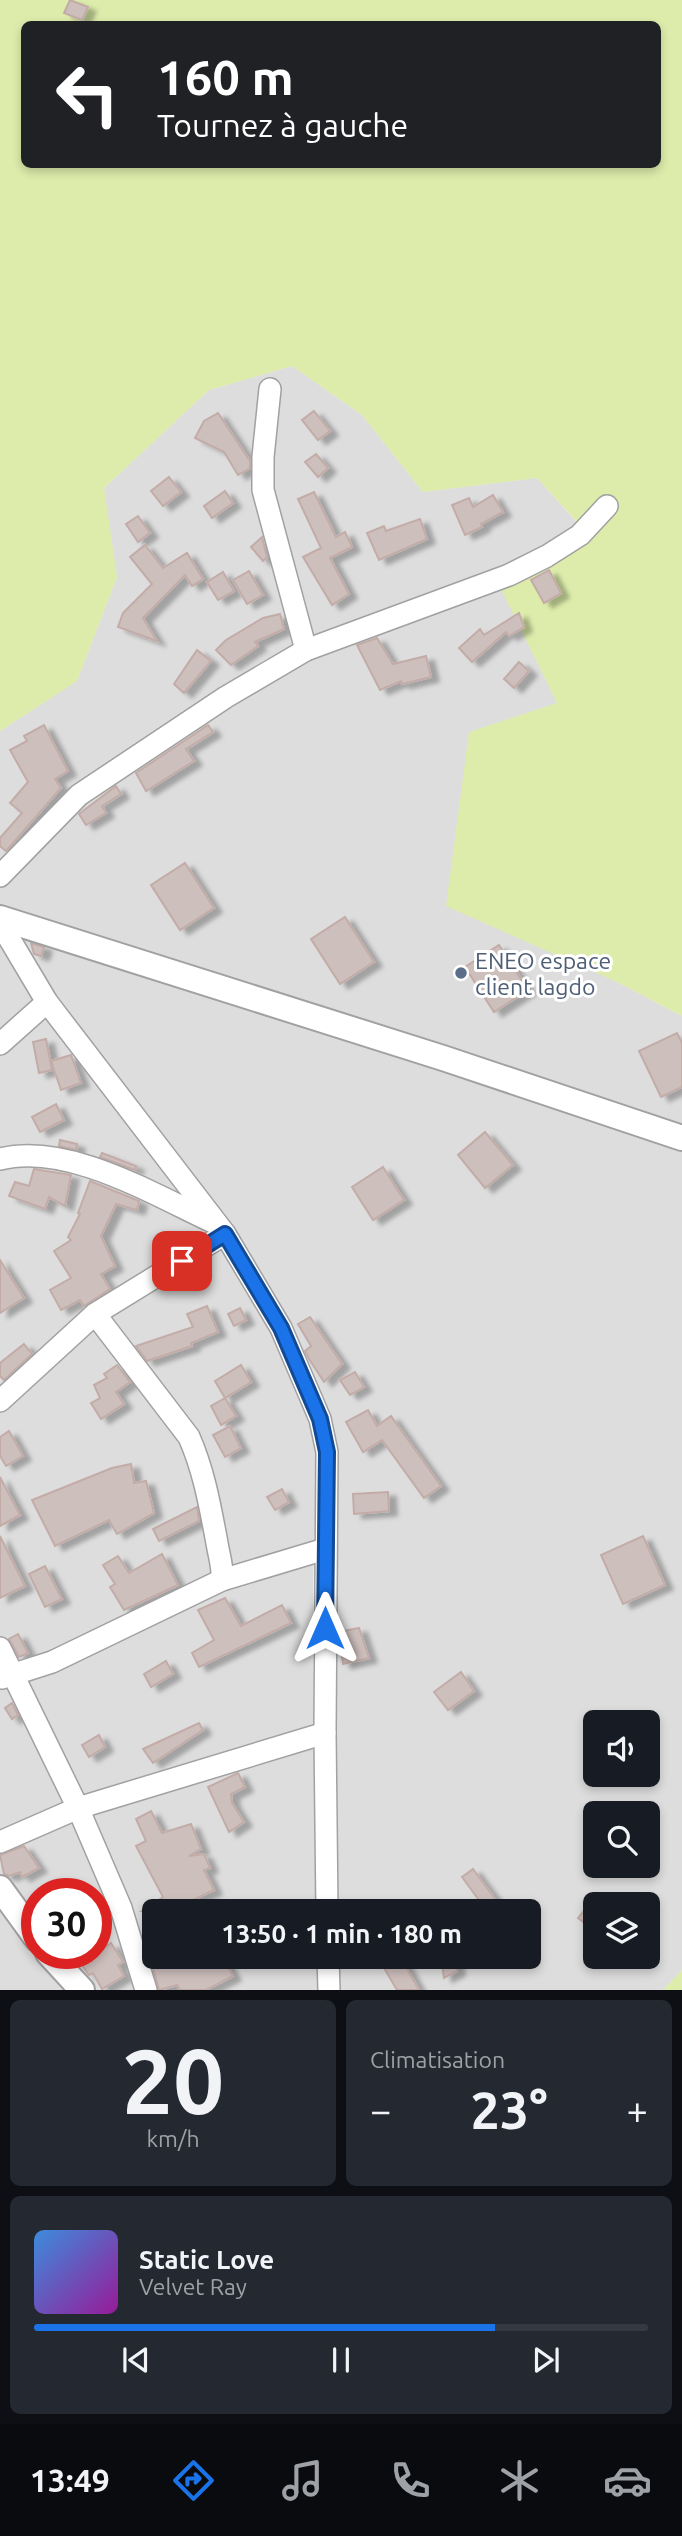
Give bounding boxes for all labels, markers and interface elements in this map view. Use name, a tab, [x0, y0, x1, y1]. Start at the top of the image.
icon: left	[42, 49, 133, 140]
text: 160 m	[157, 49, 294, 104]
text: Tournez à gauche	[157, 107, 408, 143]
place label: ENEO espace client lagdo	[475, 948, 611, 999]
marker: ENEO espace client lagdo	[453, 965, 469, 981]
pin	[152, 1231, 212, 1291]
icon: arrive	[163, 1242, 201, 1280]
position arrow	[288, 1591, 362, 1665]
map controls	[583, 1710, 660, 1969]
button: sound	[583, 1710, 660, 1787]
button: search	[583, 1801, 660, 1878]
speed limit sign: 30	[21, 1878, 112, 1969]
button: layers	[583, 1892, 660, 1969]
text: 13:50 · 1 min · 180 m	[221, 1919, 462, 1948]
text: 20	[122, 2029, 224, 2131]
text: Climatisation	[370, 2047, 505, 2072]
text: 23°	[470, 2081, 548, 2139]
text: −	[370, 2089, 391, 2131]
text: +	[627, 2089, 648, 2131]
text: km/h	[146, 2126, 200, 2151]
text: Static Love	[139, 2245, 274, 2274]
text: Velvet Ray	[139, 2274, 247, 2299]
icon: previous	[117, 2341, 155, 2379]
icon: pause	[322, 2341, 360, 2379]
icon: next	[527, 2341, 565, 2379]
icon: directions	[169, 2456, 218, 2505]
icon: music	[278, 2456, 327, 2505]
icon: phone	[386, 2456, 435, 2505]
icon: climate	[495, 2456, 544, 2505]
icon: car	[603, 2456, 652, 2505]
text: 13:49	[30, 2462, 110, 2498]

